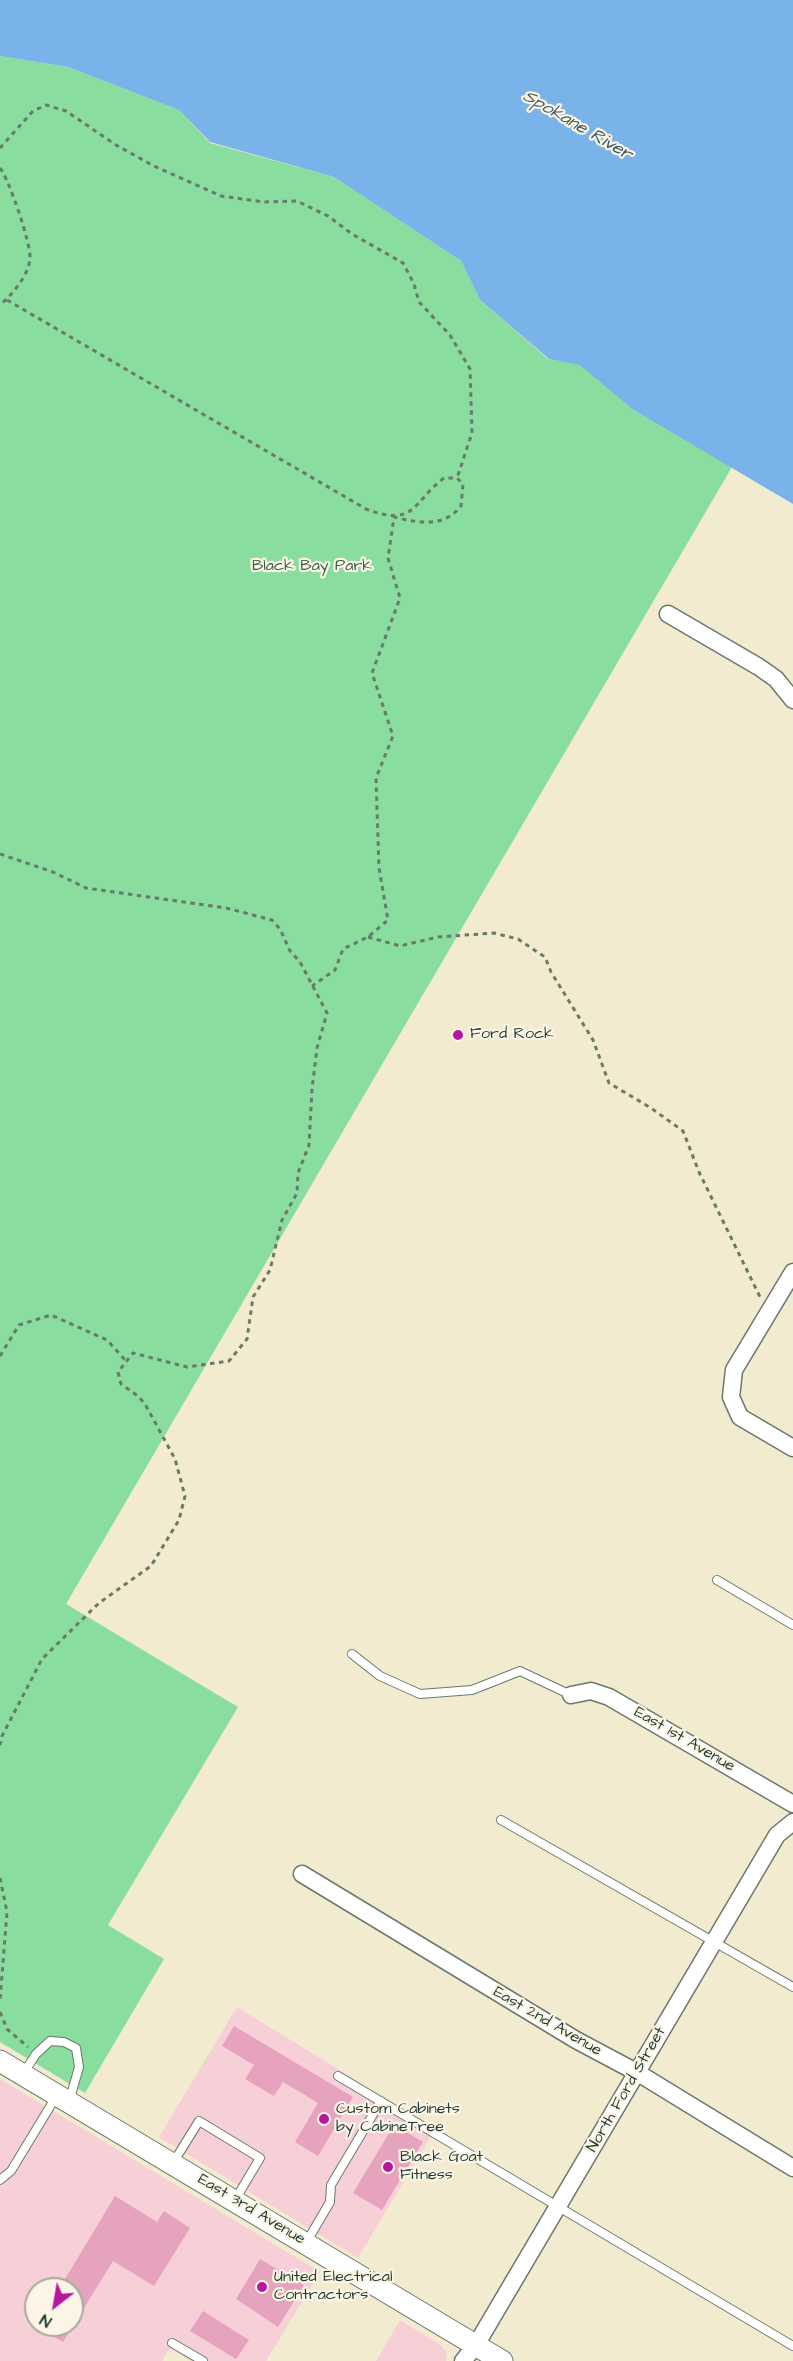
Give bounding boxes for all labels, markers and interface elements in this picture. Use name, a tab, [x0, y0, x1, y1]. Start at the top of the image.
water label: Spokane River	[519, 86, 635, 166]
park label: Black Bay Park	[252, 557, 372, 577]
place label: Ford Rock	[470, 1025, 554, 1045]
marker: Ford Rock	[451, 1028, 465, 1042]
street label: East 1st Avenue	[630, 1703, 738, 1777]
street label: East 2nd Avenue	[489, 1983, 605, 2061]
street label: North Ford Street	[583, 2024, 671, 2156]
place label: Custom Cabinets by CabineTree	[336, 2100, 460, 2138]
marker: Custom Cabinets by CabineTree	[317, 2112, 331, 2126]
place label: Black Goat Fitness	[400, 2148, 483, 2186]
marker: Black Goat Fitness	[381, 2160, 395, 2174]
street label: East 3rd Avenue	[194, 2170, 308, 2250]
place label: United Electrical Contractors	[274, 2268, 392, 2306]
north arrow	[24, 2277, 84, 2337]
marker: United Electrical Contractors	[255, 2280, 269, 2294]
text: N	[36, 2309, 56, 2333]

